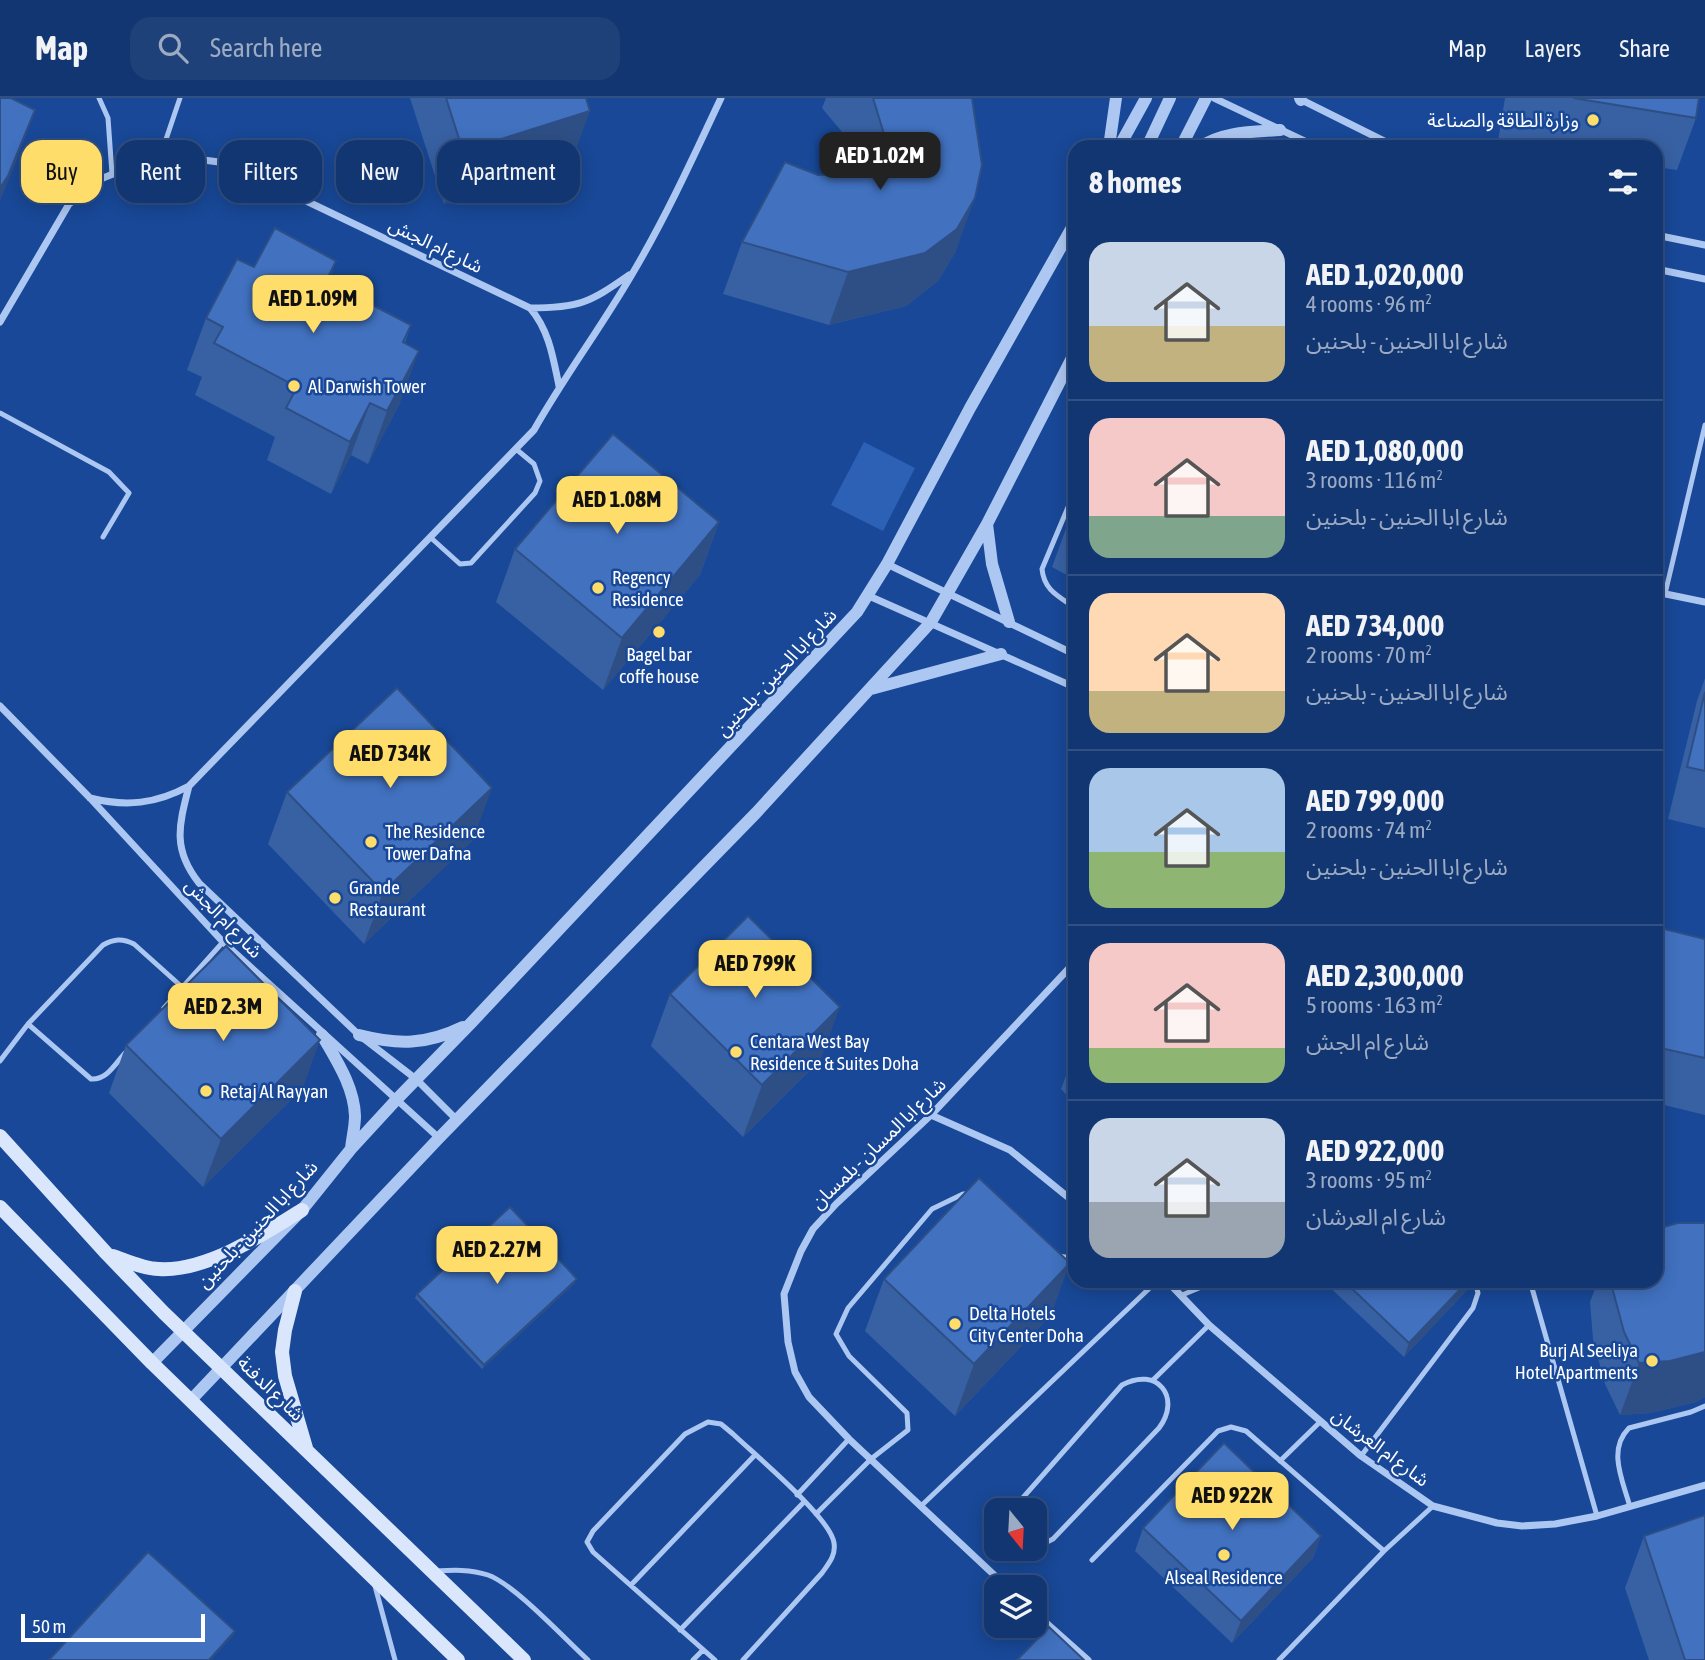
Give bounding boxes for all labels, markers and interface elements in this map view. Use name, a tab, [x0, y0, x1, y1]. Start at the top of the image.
search box	[130, 17, 620, 80]
text: Map	[35, 29, 88, 67]
icon: search	[154, 29, 192, 67]
text: Search here	[210, 33, 322, 63]
text: Map	[1448, 35, 1487, 62]
text: Layers	[1525, 35, 1581, 62]
text: Share	[1619, 35, 1670, 62]
place label: وزارة الطاقة والصناعة	[1427, 109, 1579, 132]
marker: وزارة الطاقة والصناعة	[1585, 112, 1601, 128]
pin: AED 1.02M	[800, 132, 960, 192]
chip: Buy	[21, 140, 102, 203]
chip: Rent	[116, 140, 205, 203]
chip: Filters	[219, 140, 322, 203]
chip: New	[336, 140, 423, 203]
chip: Apartment	[437, 140, 580, 203]
text: AED 1.02M	[835, 142, 925, 168]
icon: filters	[1604, 163, 1642, 201]
text: 8 homes	[1089, 165, 1182, 199]
street label: شارع ام الجش	[384, 213, 486, 281]
text: AED 1,020,000	[1306, 257, 1464, 291]
icon: home	[1145, 270, 1229, 354]
pin: AED 1.09M	[233, 275, 393, 335]
text: AED 1.09M	[268, 285, 358, 311]
text: 4 rooms · 96 m²	[1306, 291, 1432, 317]
text: شارع ابا الحنين - بلحنين	[1306, 328, 1508, 354]
place label: Al Darwish Tower	[308, 375, 426, 397]
marker: Al Darwish Tower	[286, 378, 302, 394]
text: AED 1,080,000	[1306, 433, 1464, 467]
icon: home	[1145, 446, 1229, 530]
text: 3 rooms · 116 m²	[1306, 467, 1443, 493]
pin: AED 1.08M	[537, 476, 697, 536]
text: AED 1.08M	[572, 486, 662, 512]
text: شارع ابا الحنين - بلحنين	[1306, 504, 1508, 530]
place label: Regency Residence	[612, 566, 684, 610]
marker: Regency Residence	[590, 580, 606, 596]
street label: شارع ابا الحنين - بلحنين	[711, 604, 843, 743]
text: AED 734,000	[1306, 608, 1444, 642]
icon: home	[1145, 621, 1229, 705]
marker: Bagel bar coffe house	[651, 624, 667, 640]
text: 2 rooms · 70 m²	[1306, 642, 1432, 668]
place label: Bagel bar coffe house	[619, 643, 699, 687]
text: شارع ابا الحنين - بلحنين	[1306, 679, 1508, 705]
pin: AED 734K	[318, 730, 462, 790]
text: AED 734K	[350, 740, 430, 766]
text: AED 799,000	[1306, 783, 1444, 817]
icon: home	[1145, 796, 1229, 880]
text: 2 rooms · 74 m²	[1306, 817, 1432, 843]
place label: The Residence Tower Dafna	[385, 820, 485, 864]
marker: The Residence Tower Dafna	[363, 834, 379, 850]
text: شارع ابا الحنين - بلحنين	[1306, 854, 1508, 880]
street label: شارع ام الجش	[178, 874, 267, 965]
place label: Grande Restaurant	[349, 876, 426, 920]
marker: Grande Restaurant	[327, 890, 343, 906]
pin: AED 799K	[683, 940, 827, 1000]
text: AED 799K	[715, 950, 795, 976]
text: AED 2,300,000	[1306, 958, 1464, 992]
icon: home	[1145, 971, 1229, 1055]
pin: AED 2.3M	[151, 984, 295, 1043]
text: 5 rooms · 163 m²	[1306, 992, 1443, 1018]
text: AED 2.3M	[184, 993, 262, 1019]
text: شارع ام الجش	[1306, 1029, 1429, 1055]
place label: Centara West Bay Residence & Suites Doha	[750, 1030, 919, 1074]
marker: Centara West Bay Residence & Suites Doha	[728, 1044, 744, 1060]
street label: شارع ابا المسان - بلمسان	[806, 1073, 952, 1215]
place label: Retaj Al Rayyan	[220, 1080, 328, 1102]
marker: Retaj Al Rayyan	[198, 1083, 214, 1099]
text: AED 922,000	[1306, 1133, 1444, 1167]
icon: home	[1145, 1146, 1229, 1230]
street label: شارع ابا الحنين - بلحنين	[192, 1156, 324, 1295]
text: 3 rooms · 95 m²	[1306, 1167, 1432, 1193]
text: شارع ام العرشان	[1306, 1204, 1446, 1230]
pin: AED 2.27M	[417, 1226, 577, 1286]
text: AED 2.27M	[452, 1236, 542, 1262]
place label: Delta Hotels City Center Doha	[969, 1302, 1084, 1346]
marker: Delta Hotels City Center Doha	[947, 1316, 963, 1332]
place label: Burj Al Seeliya Hotel Apartments	[1515, 1339, 1638, 1383]
street label: شارع الدفنة	[231, 1351, 309, 1427]
marker: Burj Al Seeliya Hotel Apartments	[1644, 1353, 1660, 1369]
street label: شارع ام العرشان	[1326, 1403, 1434, 1494]
pin: AED 922K	[1160, 1472, 1304, 1532]
text: AED 922K	[1192, 1482, 1272, 1508]
north arrow	[984, 1498, 1046, 1561]
map controls	[984, 1498, 1047, 1638]
marker: Alseal Residence	[1216, 1547, 1232, 1563]
place label: Alseal Residence	[1165, 1566, 1283, 1588]
button: layers	[984, 1575, 1047, 1638]
scale bar	[21, 1611, 205, 1643]
text: 50 m	[32, 1615, 66, 1637]

